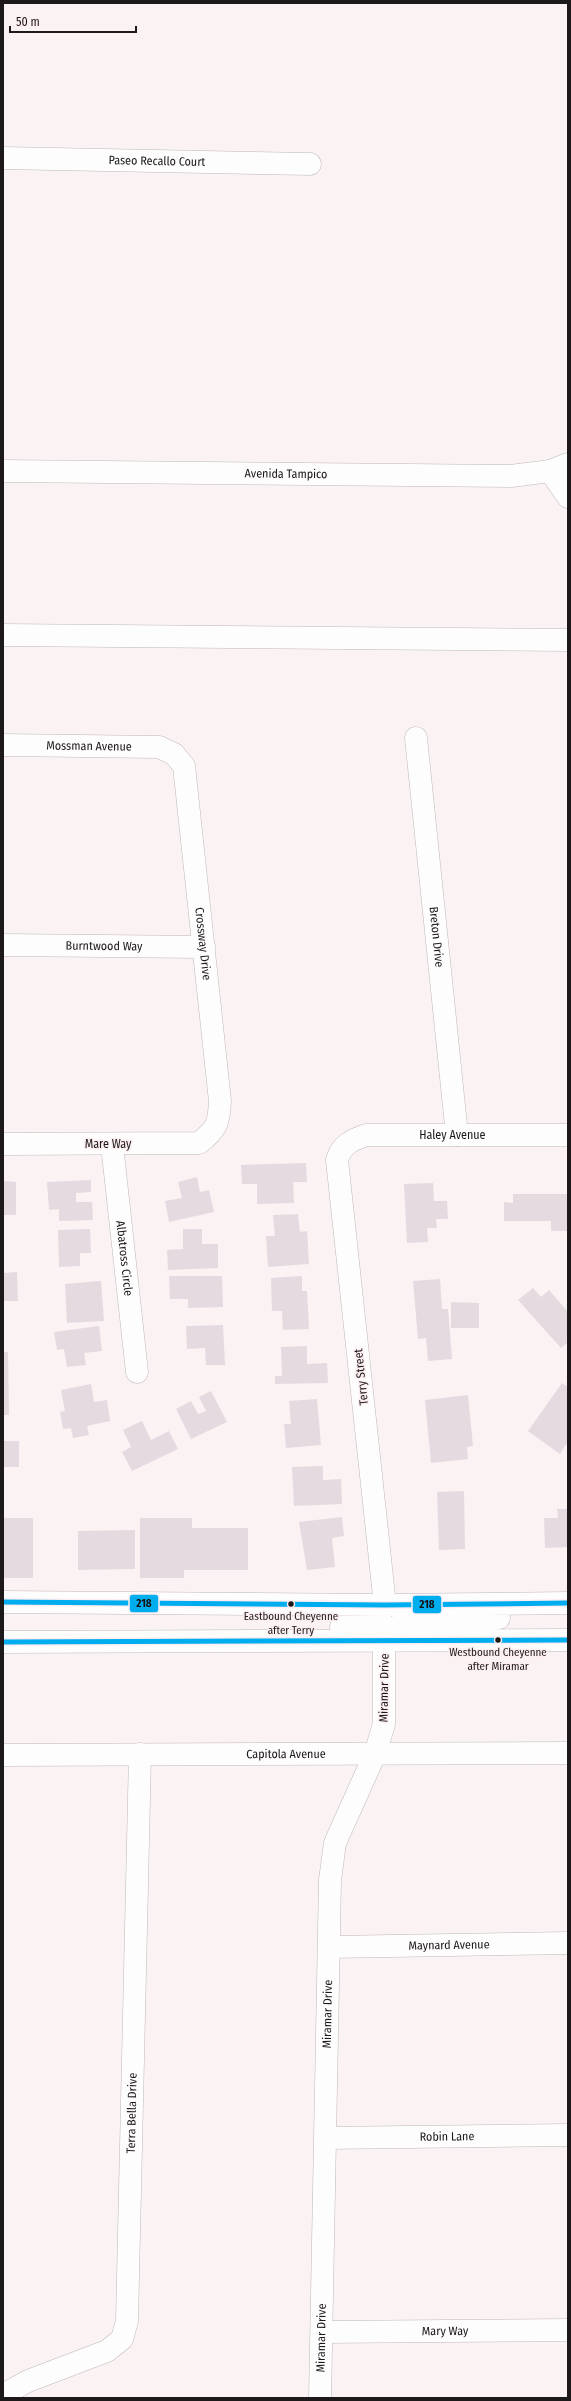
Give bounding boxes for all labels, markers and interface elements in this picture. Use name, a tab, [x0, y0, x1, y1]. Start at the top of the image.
scale bar	[10, 8, 136, 34]
text: 50 m	[16, 15, 40, 29]
street label: Paseo Recallo Court	[108, 153, 206, 169]
street label: Avenida Tampico	[245, 466, 327, 481]
street label: Mossman Avenue	[46, 739, 132, 754]
street label: Breton Drive	[426, 906, 447, 968]
street label: Crossway Drive	[192, 907, 214, 981]
street label: Burntwood Way	[66, 939, 143, 953]
street label: Haley Avenue	[419, 1128, 486, 1142]
street label: Mare Way	[85, 1137, 132, 1151]
street label: Albatross Circle	[113, 1220, 136, 1297]
street label: Terry Street	[351, 1348, 371, 1406]
line badge: 218	[129, 1594, 159, 1613]
line badge: 218	[412, 1595, 442, 1614]
text: 218	[135, 1597, 152, 1610]
text: 218	[418, 1598, 435, 1611]
marker: Eastbound Cheyenne after Terry	[286, 1599, 296, 1609]
place label: Eastbound Cheyenne after Terry	[244, 1610, 338, 1637]
marker: Westbound Cheyenne after Miramar	[493, 1635, 503, 1645]
place label: Westbound Cheyenne after Miramar	[449, 1646, 547, 1673]
street label: Miramar Drive	[376, 1653, 392, 1723]
street label: Capitola Avenue	[246, 1747, 326, 1761]
street label: Maynard Avenue	[408, 1937, 490, 1953]
street label: Miramar Drive	[320, 1979, 335, 2049]
street label: Terra Bella Drive	[124, 2073, 140, 2154]
street label: Robin Lane	[420, 2129, 474, 2144]
street label: Miramar Drive	[313, 2303, 329, 2373]
street label: Mary Way	[422, 2324, 469, 2338]

